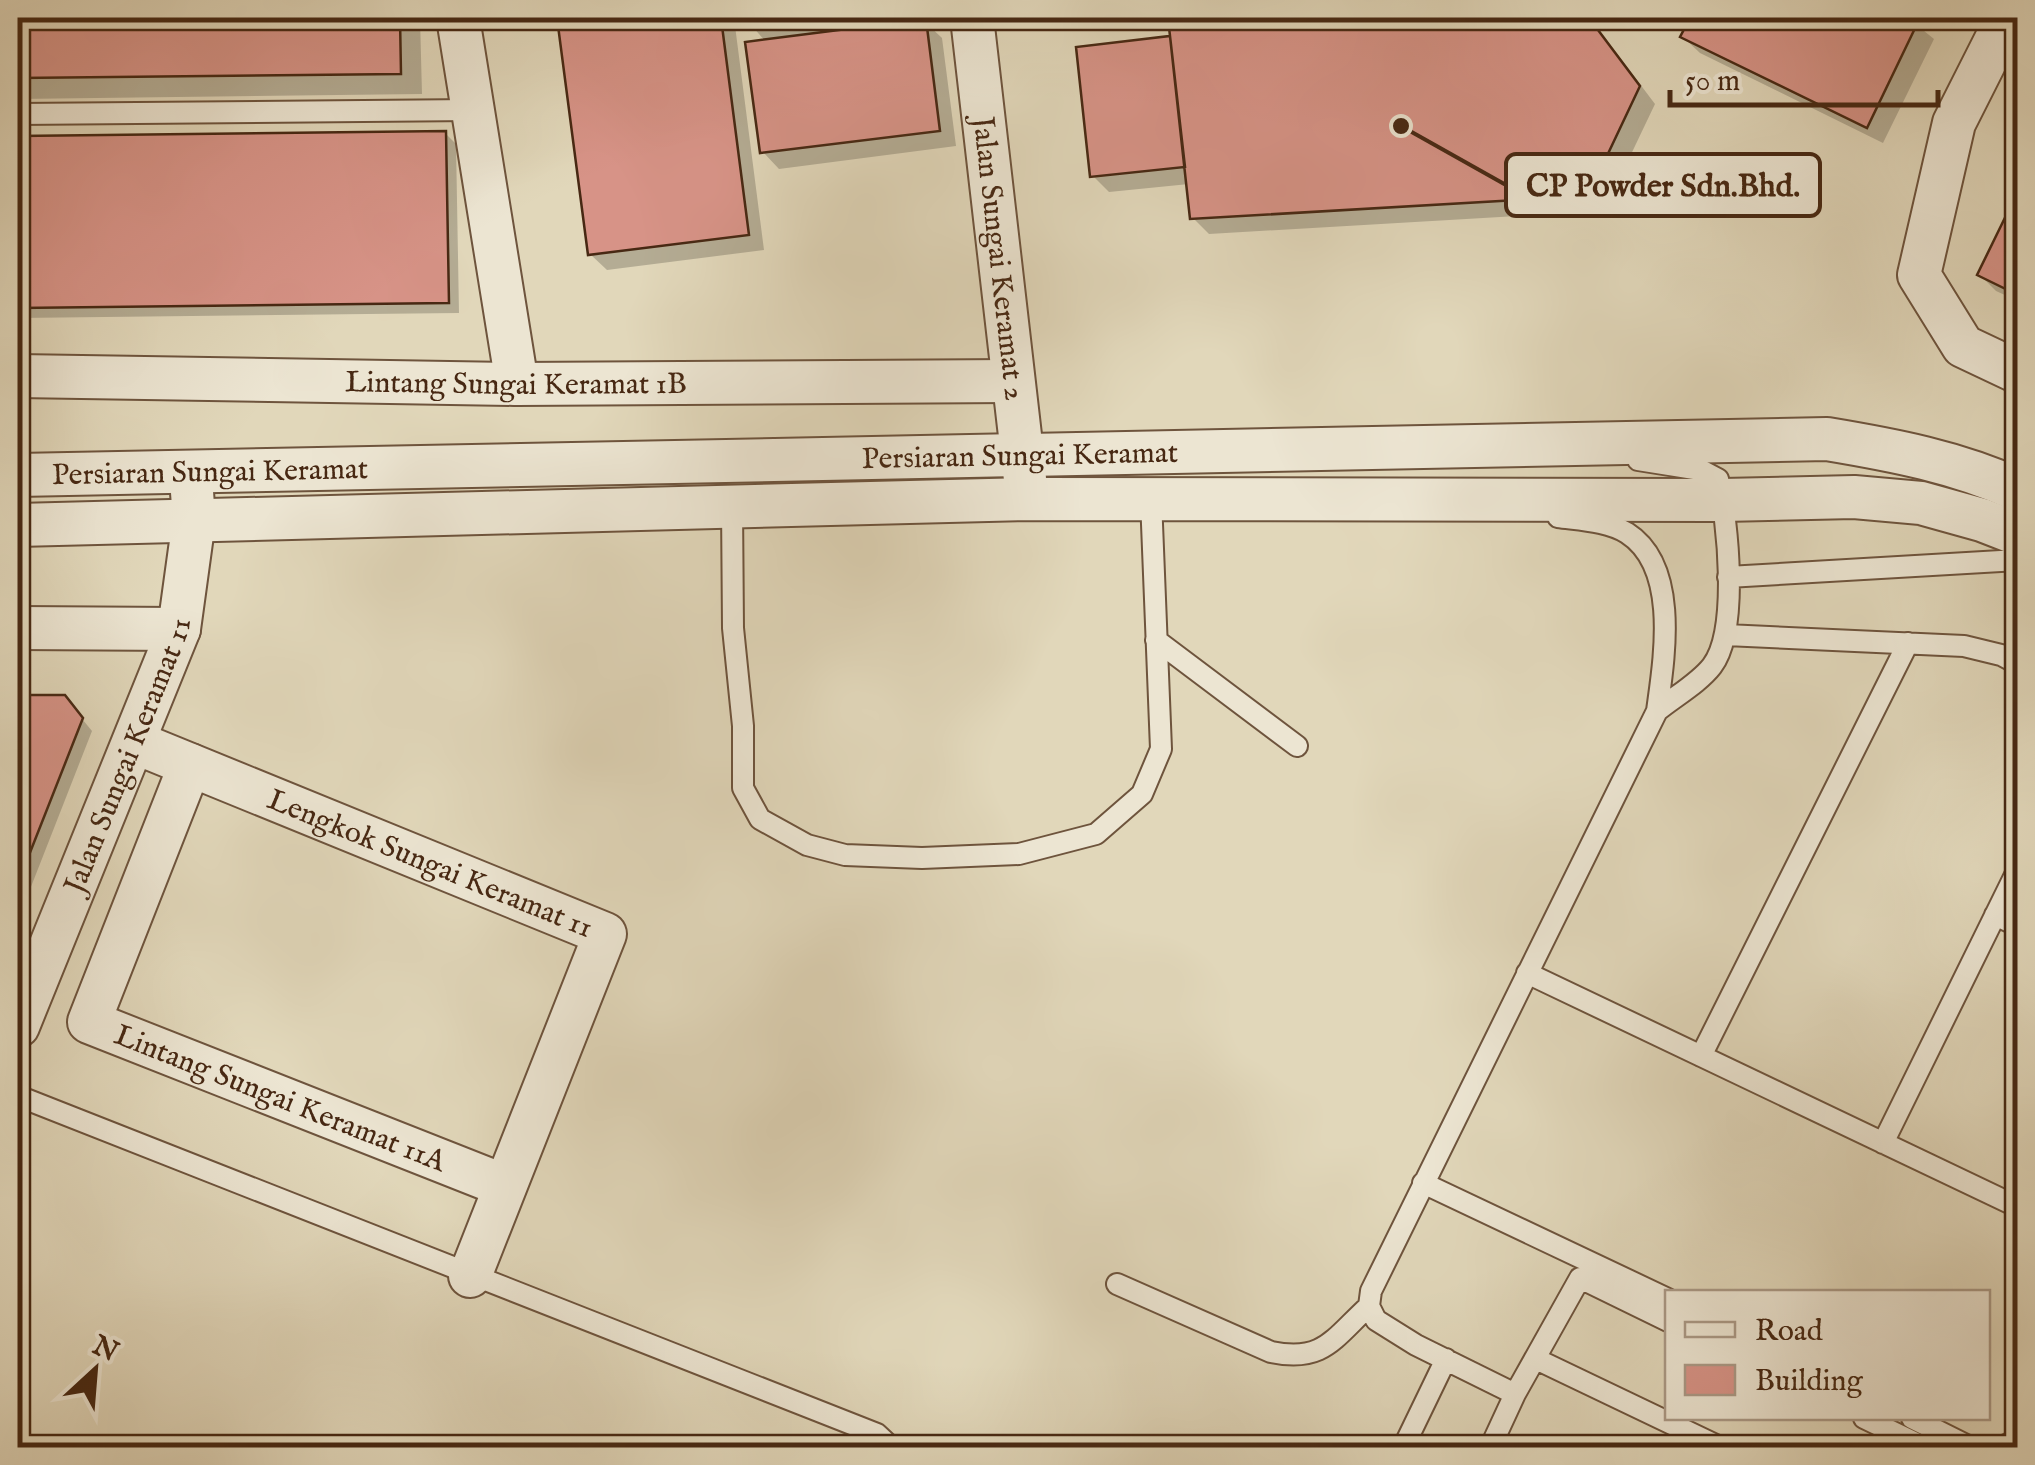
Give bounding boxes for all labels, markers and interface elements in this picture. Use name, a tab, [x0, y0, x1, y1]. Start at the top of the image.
scale bar	[1670, 45, 1938, 107]
text: 50 m	[1685, 63, 1740, 101]
street label: Jalan Sungai Keramat 2	[962, 112, 1033, 403]
callout: CP Powder Sdn.Bhd.	[1506, 154, 1820, 216]
text: CP Powder Sdn.Bhd.	[1526, 167, 1800, 208]
street label: Lintang Sungai Keramat 1B	[345, 364, 687, 405]
street label: Persiaran Sungai Keramat	[861, 435, 1178, 479]
street label: Persiaran Sungai Keramat	[51, 451, 369, 495]
street label: Jalan Sungai Keramat 11	[56, 616, 201, 902]
street label: Lengkok Sungai Keramat 11	[261, 781, 598, 948]
street label: Lintang Sungai Keramat 11A	[108, 1017, 452, 1182]
legend	[1665, 1290, 1990, 1420]
text: Road	[1755, 1313, 1824, 1351]
north arrow	[45, 1320, 145, 1420]
text: N	[85, 1328, 123, 1371]
text: Building	[1755, 1363, 1864, 1401]

